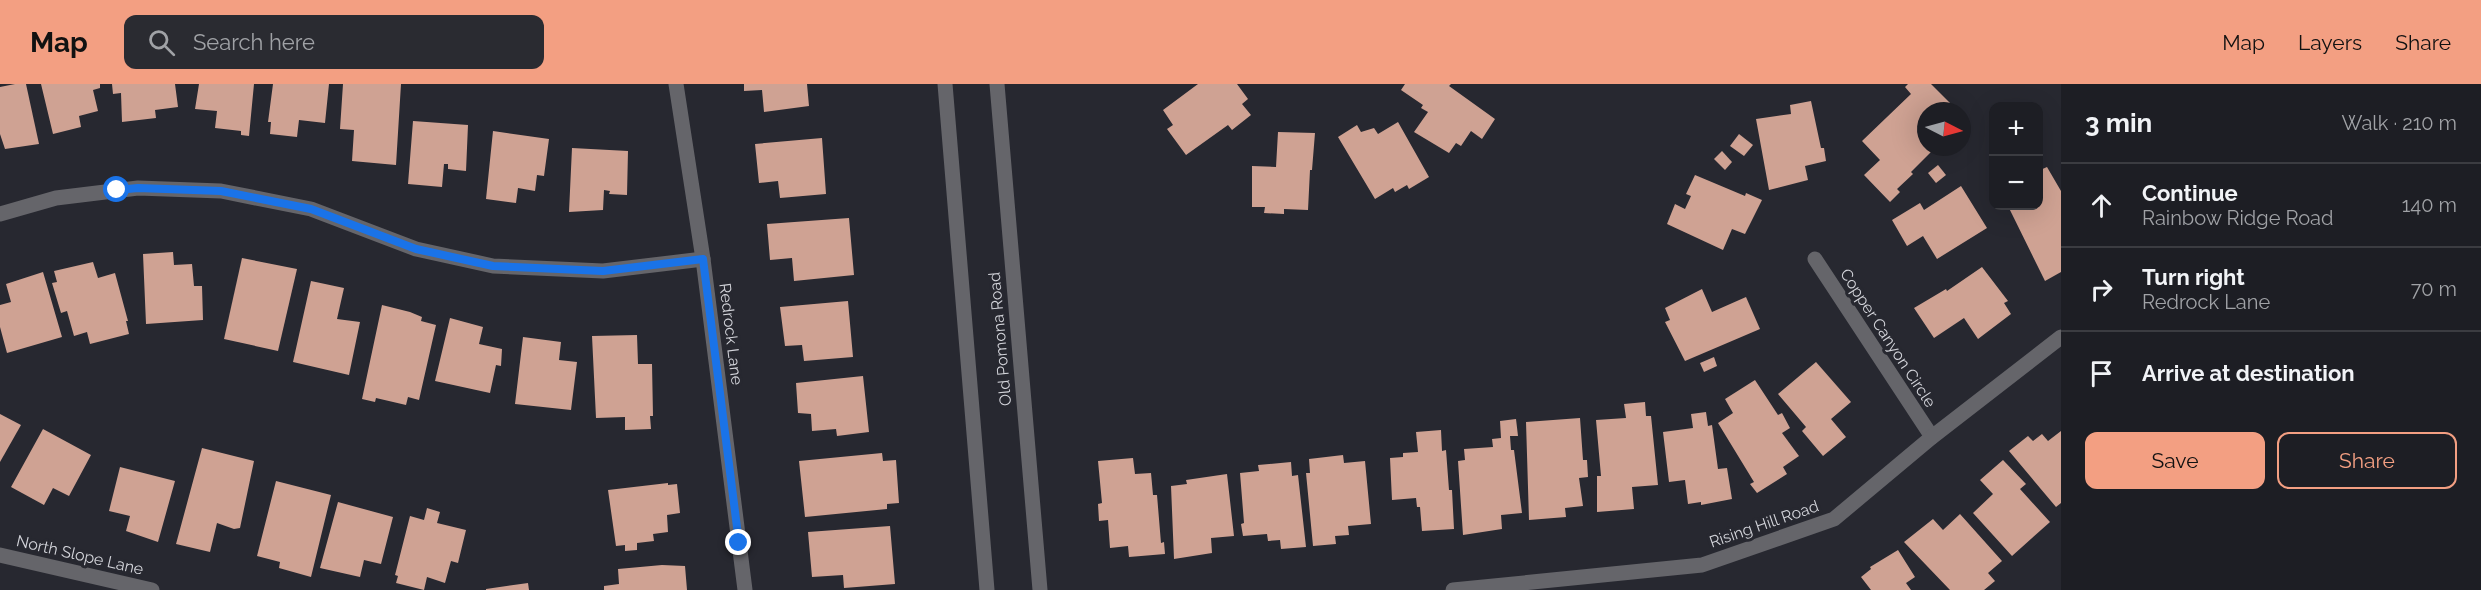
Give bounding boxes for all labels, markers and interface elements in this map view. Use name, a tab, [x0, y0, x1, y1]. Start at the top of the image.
search box	[124, 15, 544, 69]
text: Map	[30, 26, 88, 59]
icon: search	[145, 26, 178, 59]
text: Search here	[193, 29, 315, 55]
text: Map	[2222, 30, 2265, 55]
text: Layers	[2298, 30, 2362, 55]
text: Share	[2395, 30, 2451, 55]
north arrow	[1917, 102, 1971, 156]
map controls	[1989, 102, 2043, 210]
button: +	[1989, 102, 2043, 156]
text: 3 min	[2085, 108, 2152, 138]
text: Walk · 210 m	[2342, 111, 2457, 135]
button: −	[1989, 156, 2043, 210]
route start	[103, 176, 129, 202]
text: Continue	[2142, 180, 2238, 206]
icon: ahead	[2085, 189, 2118, 222]
text: 140 m	[2402, 193, 2457, 217]
text: Rainbow Ridge Road	[2142, 206, 2333, 230]
text: Turn right	[2142, 264, 2245, 290]
street label: Copper Canyon Circle	[1836, 265, 1940, 411]
street label: Old Pomona Road	[985, 271, 1015, 407]
icon: right	[2085, 273, 2118, 306]
text: 70 m	[2411, 277, 2457, 301]
street label: Redrock Lane	[715, 282, 747, 386]
text: Redrock Lane	[2142, 290, 2270, 314]
icon: arrive	[2085, 357, 2118, 390]
text: Arrive at destination	[2142, 360, 2355, 386]
button: Save	[2085, 432, 2265, 489]
button: Share	[2277, 432, 2457, 489]
street label: Rising Hill Road	[1707, 496, 1821, 552]
route end	[725, 529, 751, 555]
street label: North Slope Lane	[15, 531, 145, 579]

